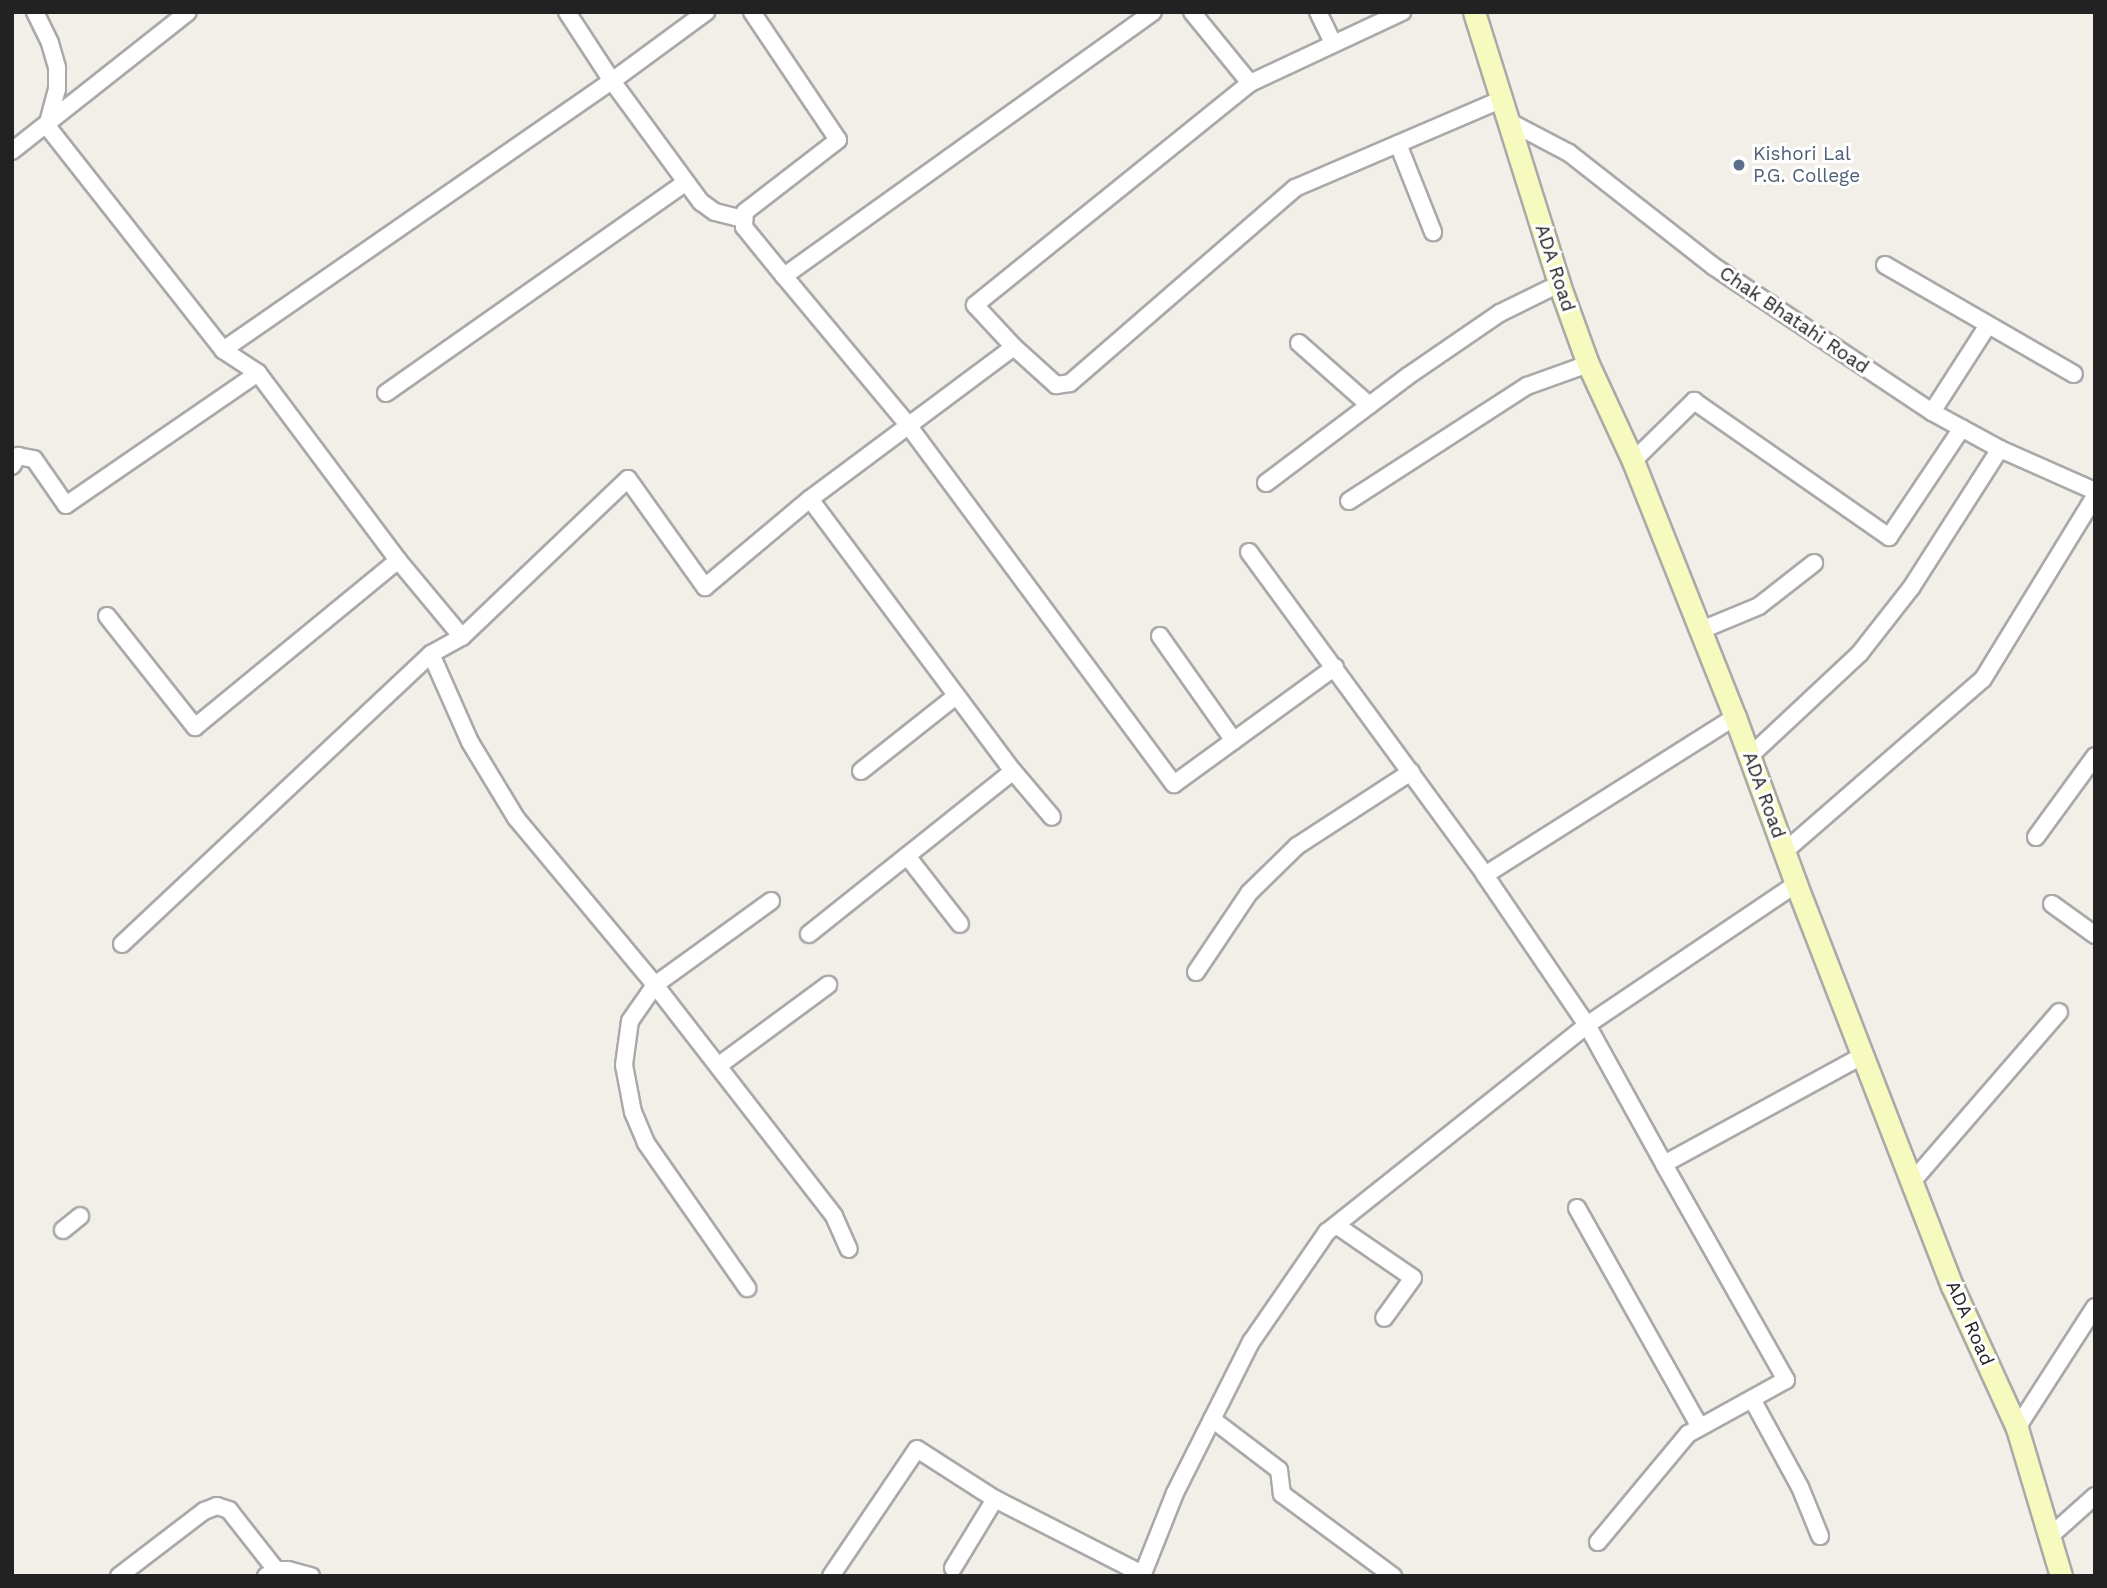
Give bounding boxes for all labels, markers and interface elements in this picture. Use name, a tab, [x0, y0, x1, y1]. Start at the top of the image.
place label: Kishori Lal P.G. College	[1753, 143, 1860, 187]
marker: Kishori Lal P.G. College	[1731, 157, 1747, 173]
street label: ADA Road	[1530, 221, 1580, 315]
street label: Chak Bhatahi Road	[1715, 261, 1873, 379]
street label: ADA Road	[1738, 748, 1790, 842]
street label: ADA Road	[1941, 1277, 1999, 1369]

